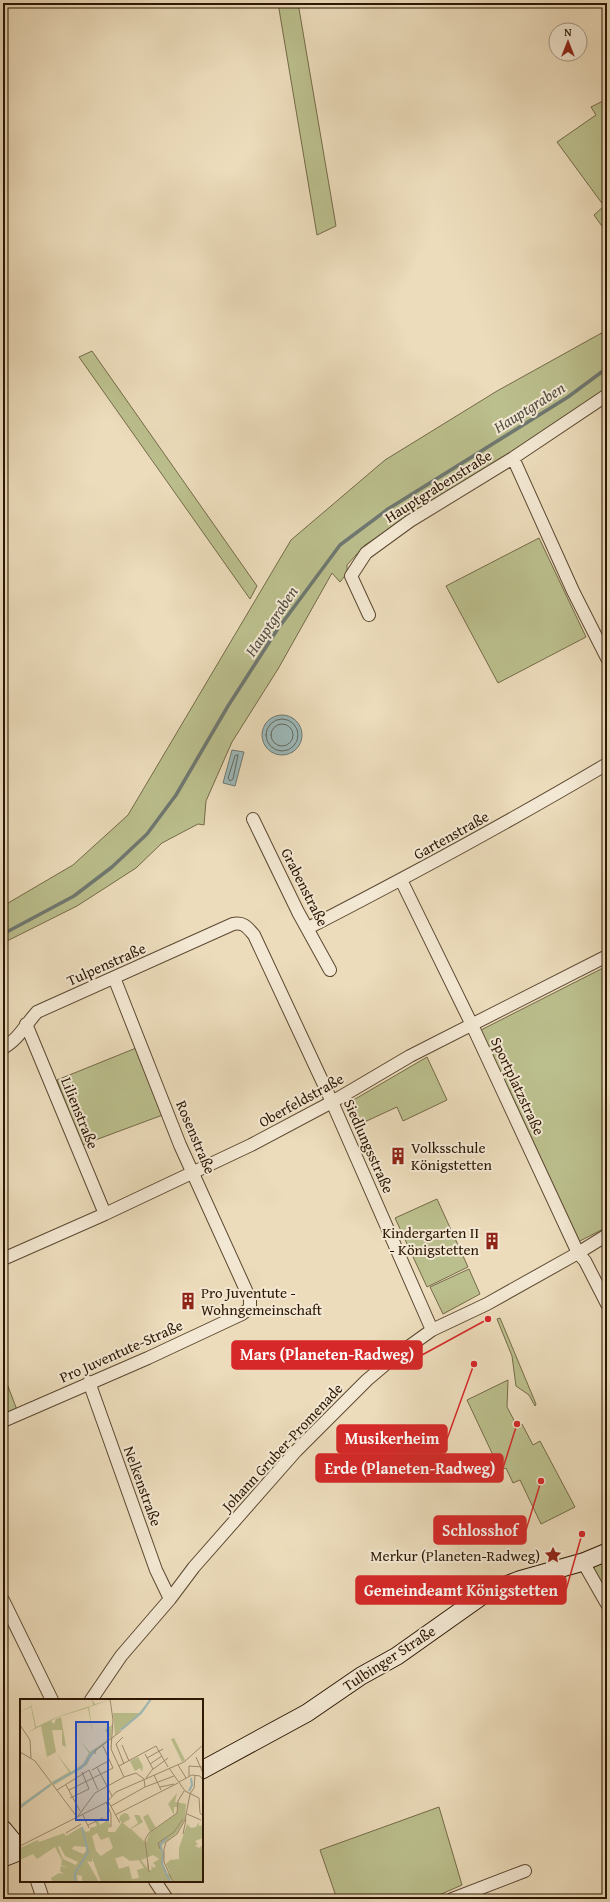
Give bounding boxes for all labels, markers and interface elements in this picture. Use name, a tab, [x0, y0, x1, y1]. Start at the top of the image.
north arrow	[548, 22, 588, 62]
text: N	[564, 24, 572, 40]
water label: Hauptgraben	[488, 376, 569, 439]
street label: Hauptgrabenstraße	[380, 445, 496, 527]
water label: Hauptgraben	[238, 581, 303, 662]
street label: Gartenstraße	[410, 806, 492, 864]
street label: Grabenstraße	[276, 844, 334, 930]
street label: Tulpenstraße	[63, 937, 149, 991]
street label: Sportplatzstraße	[486, 1034, 550, 1138]
street label: Oberfeldstraße	[255, 1068, 347, 1132]
street label: Lilienstraße	[56, 1074, 104, 1152]
street label: Siedlungsstraße	[339, 1096, 399, 1196]
street label: Rosenstraße	[171, 1097, 221, 1177]
place label: Volksschule Königstetten	[411, 1137, 493, 1175]
building icon: Volksschule Königstetten	[388, 1146, 408, 1166]
place label: Kindergarten II - Königstetten	[382, 1222, 480, 1260]
building icon: Kindergarten II - Königstetten	[482, 1231, 502, 1251]
place label: Pro Juventute - Wohngemeinschaft	[201, 1282, 323, 1320]
building icon: Pro Juventute - Wohngemeinschaft	[178, 1291, 198, 1311]
street label: Pro Juventute-Straße	[56, 1314, 186, 1388]
callout: Mars (Planeten-Radweg)	[232, 1341, 422, 1369]
text: Mars (Planeten-Radweg)	[240, 1342, 414, 1366]
street label: Johann Gruber-Promenade	[215, 1378, 347, 1517]
callout: Musikerheim	[337, 1425, 447, 1453]
text: Musikerheim	[345, 1426, 440, 1450]
street label: Nelkenstraße	[119, 1443, 167, 1529]
callout: Erde (Planeten-Radweg)	[316, 1454, 503, 1482]
text: Erde (Planeten-Radweg)	[325, 1456, 495, 1480]
callout: Schlosshof	[434, 1516, 526, 1544]
text: Schlosshof	[442, 1518, 520, 1542]
place label: Merkur (Planeten-Radweg)	[370, 1545, 540, 1566]
place icon: Merkur (Planeten-Radweg)	[543, 1545, 563, 1565]
callout: Gemeindeamt Königstetten	[356, 1576, 566, 1604]
text: Gemeindeamt Königstetten	[364, 1578, 558, 1602]
street label: Tulbinger Straße	[339, 1620, 439, 1696]
inset map	[20, 1699, 203, 1882]

